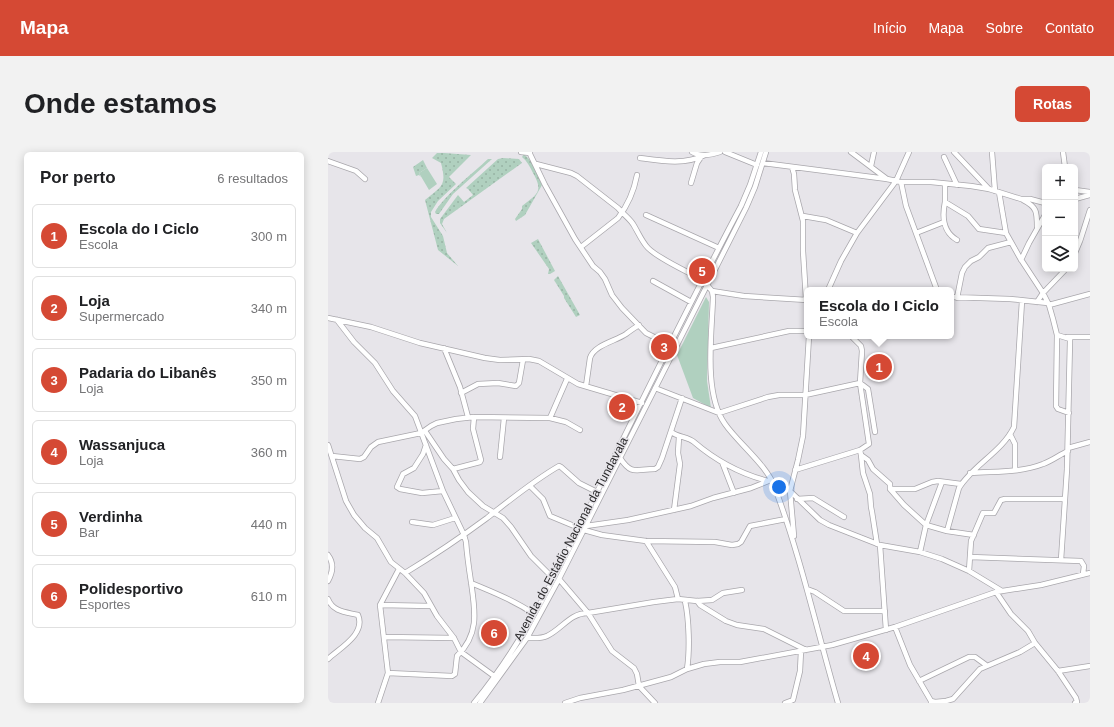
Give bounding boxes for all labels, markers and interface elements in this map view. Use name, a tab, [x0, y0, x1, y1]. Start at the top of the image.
text: Mapa	[20, 17, 69, 38]
text: Início	[873, 20, 907, 36]
text: Mapa	[929, 20, 964, 36]
text: Sobre	[986, 20, 1023, 36]
text: Contato	[1045, 20, 1094, 36]
button: Rotas	[1015, 86, 1090, 122]
text: Onde estamos	[24, 88, 217, 119]
map controls	[1042, 164, 1078, 272]
button: +	[1042, 164, 1078, 200]
text: Por perto	[40, 168, 116, 187]
text: 6 resultados	[217, 171, 288, 186]
button: −	[1042, 200, 1078, 236]
text: Escola do I Ciclo	[79, 220, 199, 237]
text: 1	[50, 229, 58, 244]
text: 300 m	[251, 229, 287, 244]
button: layers	[1042, 236, 1078, 272]
text: Escola	[79, 237, 118, 252]
pin: 5	[689, 256, 715, 286]
popup	[804, 287, 954, 339]
text: Loja	[79, 292, 110, 309]
text: Escola do I Ciclo	[819, 297, 939, 314]
text: 2	[50, 301, 58, 316]
text: 340 m	[251, 301, 287, 316]
text: Supermercado	[79, 309, 164, 324]
text: Escola	[819, 314, 858, 329]
pin: 3	[651, 332, 677, 362]
pin: 1	[866, 352, 892, 382]
text: Padaria do Libanês	[79, 364, 217, 381]
text: 3	[50, 373, 58, 388]
text: 350 m	[251, 373, 287, 388]
text: Loja	[79, 381, 104, 396]
pin: 2	[609, 392, 635, 422]
street label: Avenida do Estádio Nacional da Tundavala	[511, 435, 631, 643]
text: Wassanjuca	[79, 436, 165, 453]
text: 4	[50, 445, 58, 460]
text: 360 m	[251, 445, 287, 460]
text: Loja	[79, 453, 104, 468]
your location	[769, 477, 789, 497]
text: Verdinha	[79, 508, 142, 525]
text: 5	[50, 517, 58, 532]
text: 440 m	[251, 517, 287, 532]
text: Bar	[79, 525, 99, 540]
text: Polidesportivo	[79, 580, 183, 597]
text: 6	[50, 589, 58, 604]
text: 610 m	[251, 589, 287, 604]
text: Esportes	[79, 597, 130, 612]
pin: 6	[481, 618, 507, 648]
pin: 4	[853, 641, 879, 671]

